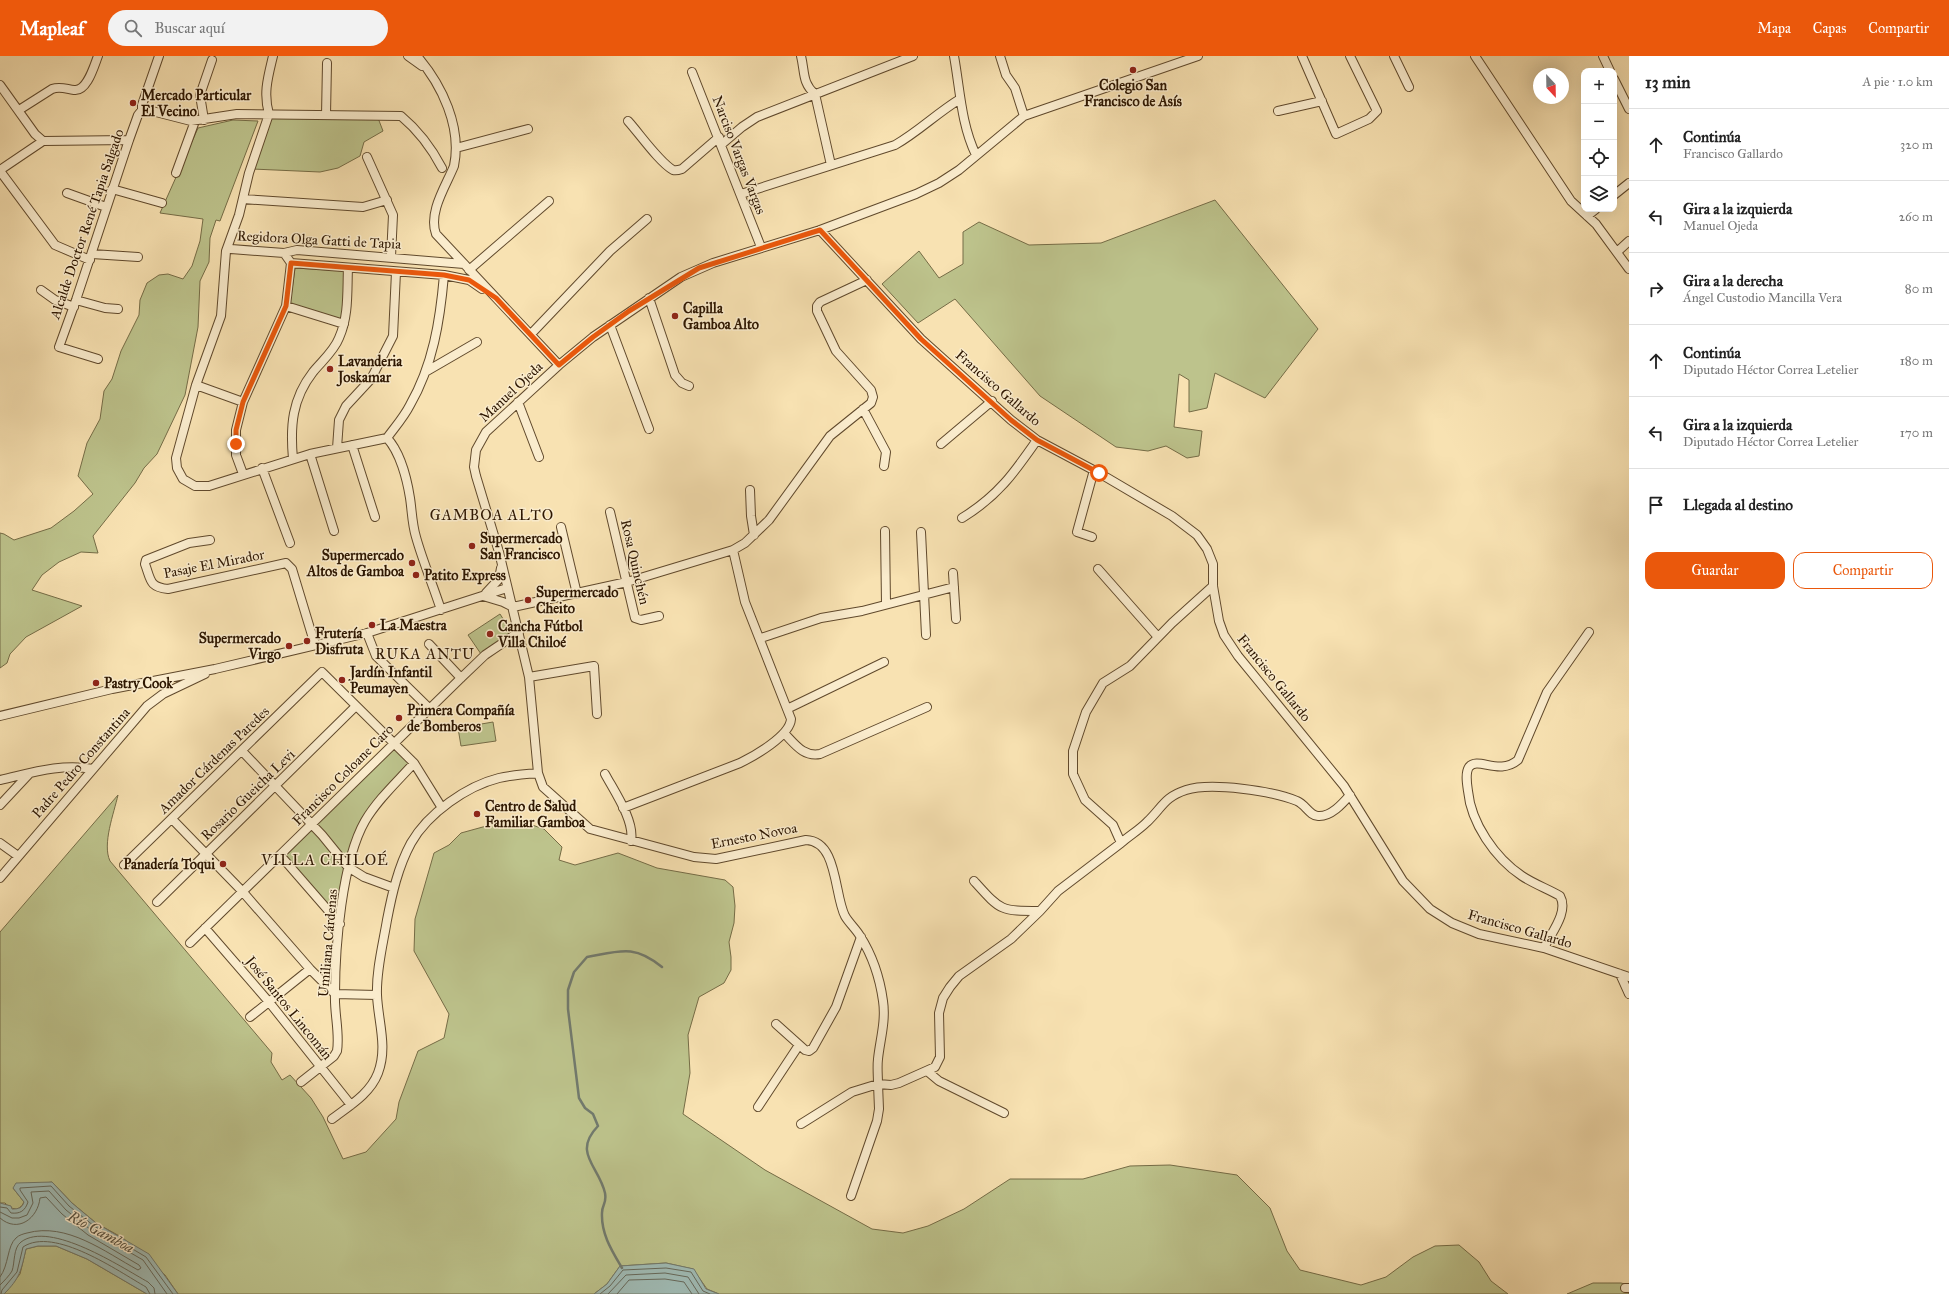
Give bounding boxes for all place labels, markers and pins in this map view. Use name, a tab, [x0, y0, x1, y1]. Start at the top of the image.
marker: Colegio San Francisco de Asís	[1128, 65, 1138, 75]
place label: Colegio San Francisco de Asís	[1084, 77, 1182, 110]
place label: Mercado Particular El Vecino	[141, 87, 252, 120]
marker: Mercado Particular El Vecino	[128, 98, 138, 108]
place label: Capilla Gamboa Alto	[683, 300, 759, 333]
marker: Capilla Gamboa Alto	[670, 311, 680, 321]
place label: Lavanderia Joskamar	[336, 353, 403, 387]
marker: Lavanderia Joskamar	[325, 364, 335, 374]
place label: Supermercado San Francisco	[480, 530, 562, 563]
marker: Supermercado San Francisco	[467, 541, 477, 551]
place label: Supermercado Altos de Gamboa	[306, 547, 405, 580]
marker: Supermercado Altos de Gamboa	[407, 558, 417, 568]
place label: Patito Express	[424, 567, 506, 585]
marker: Patito Express	[411, 570, 421, 580]
place label: Supermercado Cheito	[536, 584, 618, 617]
marker: Supermercado Cheito	[523, 595, 533, 605]
place label: La Maestra	[380, 617, 448, 634]
place label: Cancha Fútbol Villa Chiloé	[497, 618, 584, 651]
marker: La Maestra	[367, 620, 377, 630]
place label: Frutería Disfruta	[315, 625, 364, 658]
marker: Cancha Fútbol Villa Chiloé	[485, 629, 495, 639]
place label: Supermercado Virgo	[199, 630, 281, 664]
marker: Frutería Disfruta	[302, 636, 312, 646]
marker: Supermercado Virgo	[284, 641, 294, 651]
place label: Jardín Infantil Peumayen	[348, 664, 433, 698]
place label: Pastry Cook	[104, 675, 173, 693]
marker: Jardín Infantil Peumayen	[337, 675, 347, 685]
marker: Pastry Cook	[91, 678, 101, 688]
place label: Primera Compañía de Bomberos	[407, 702, 516, 735]
marker: Primera Compañía de Bomberos	[394, 713, 404, 723]
place label: Centro de Salud Familiar Gamboa	[485, 798, 586, 831]
marker: Centro de Salud Familiar Gamboa	[472, 809, 482, 819]
place label: Panadería Toqui	[123, 856, 215, 874]
marker: Panadería Toqui	[218, 859, 228, 869]

